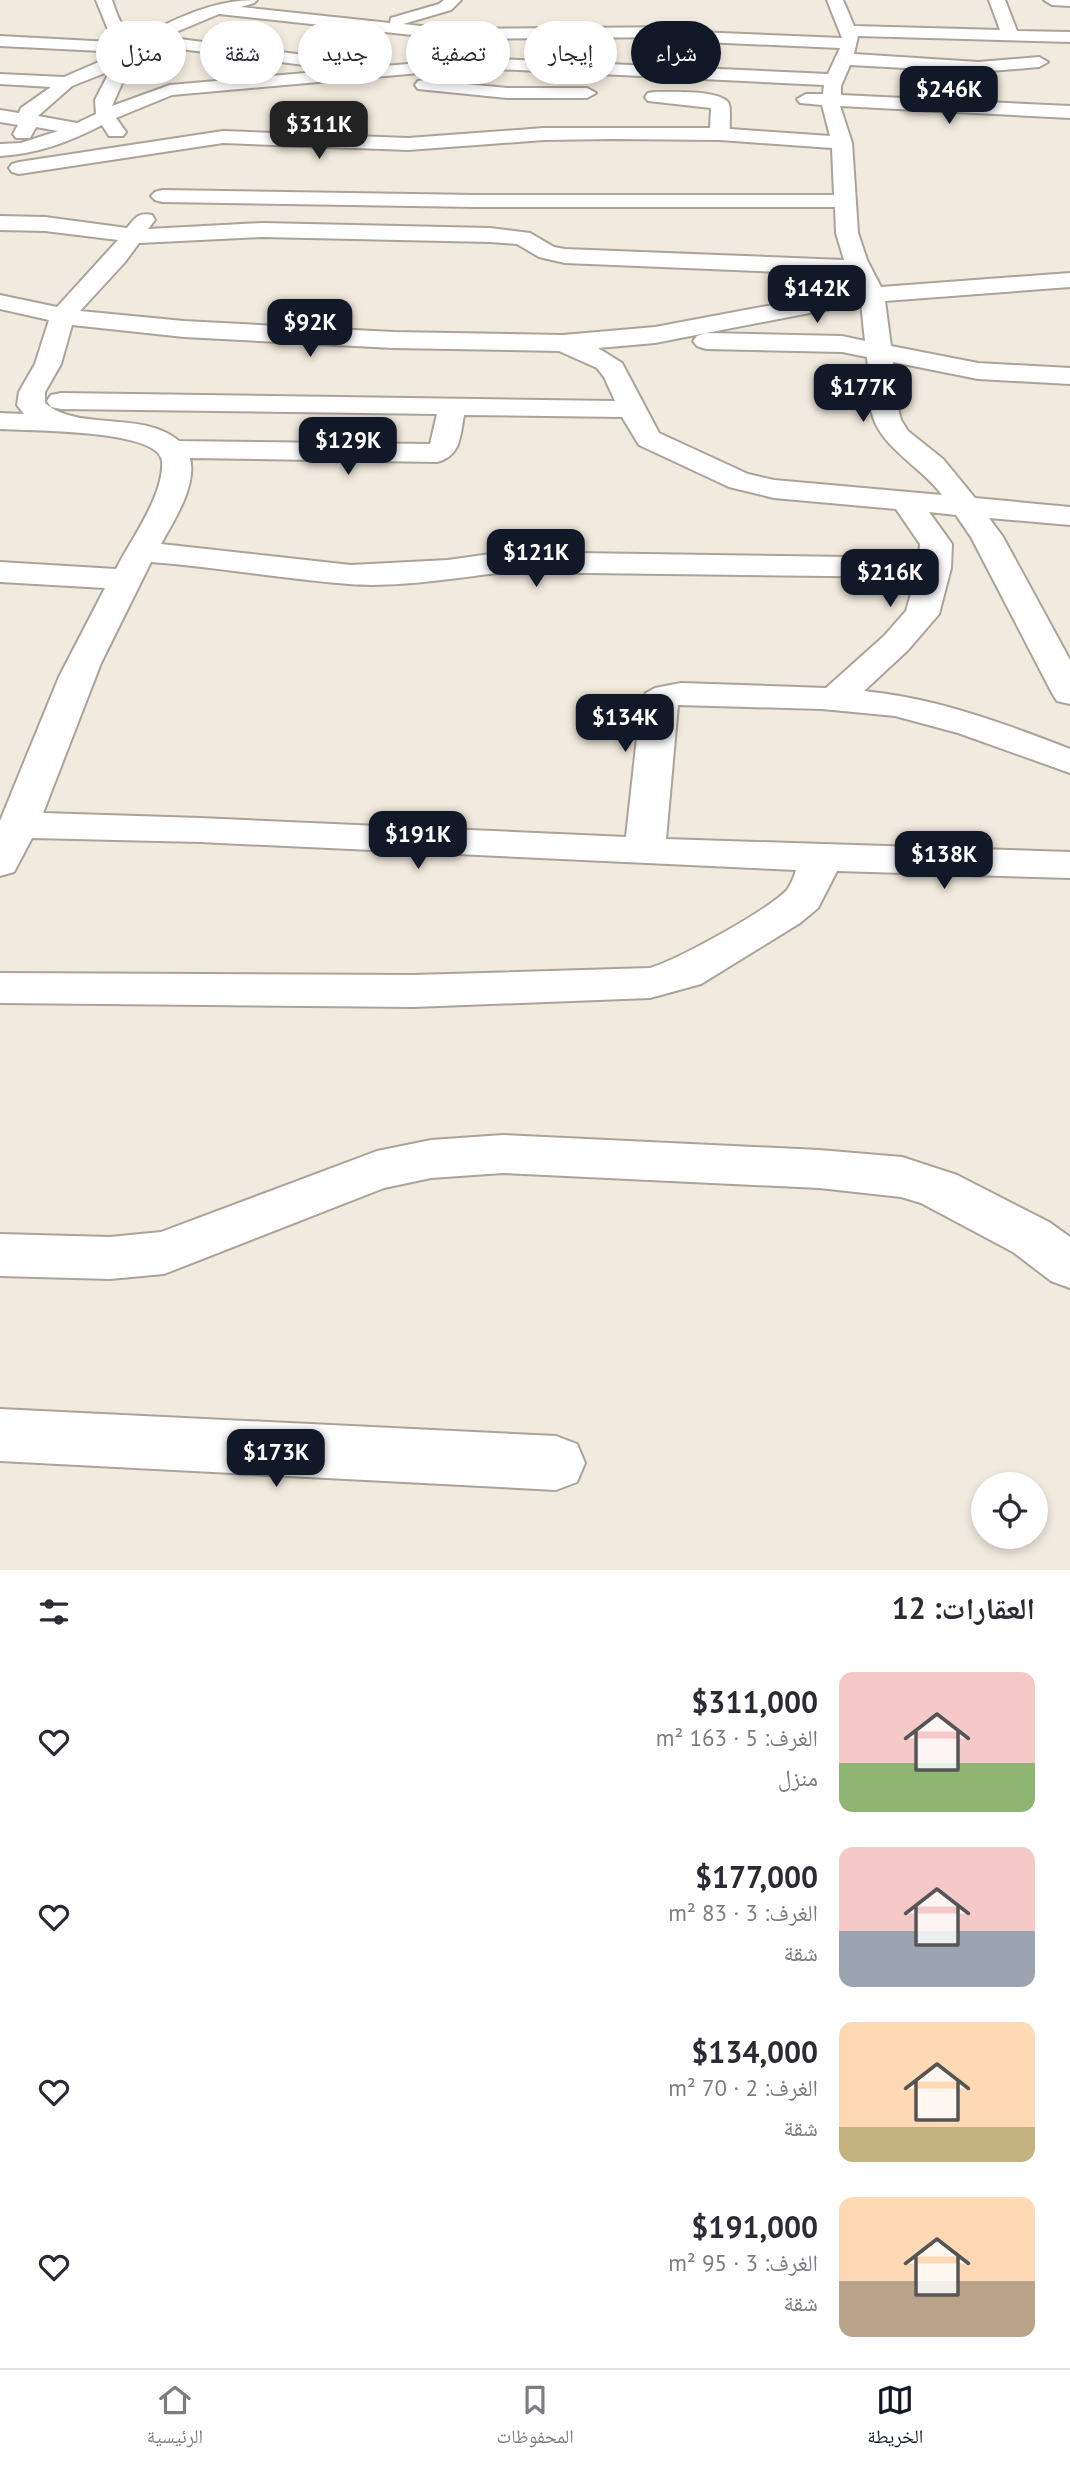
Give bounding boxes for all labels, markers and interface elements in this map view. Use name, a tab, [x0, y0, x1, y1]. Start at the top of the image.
chip: منزل	[96, 21, 186, 84]
chip: شقة	[200, 21, 284, 84]
chip: جديد	[298, 21, 392, 84]
chip: تصفية	[406, 21, 510, 84]
chip: إيجار	[524, 21, 617, 84]
chip: شراء	[631, 21, 721, 84]
pin: $246K	[900, 66, 998, 126]
text: $246K	[916, 74, 982, 103]
pin: $311K	[270, 102, 368, 161]
text: $311K	[286, 109, 352, 138]
pin: $142K	[768, 266, 866, 325]
text: $142K	[784, 273, 850, 302]
pin: $92K	[269, 300, 351, 359]
text: $92K	[283, 307, 337, 336]
pin: $177K	[814, 364, 912, 424]
text: $177K	[830, 372, 896, 401]
pin: $129K	[299, 418, 397, 477]
text: $129K	[315, 425, 381, 454]
pin: $121K	[487, 530, 585, 589]
text: $121K	[503, 537, 569, 566]
pin: $216K	[841, 550, 939, 609]
text: $216K	[857, 557, 923, 586]
pin: $134K	[576, 694, 674, 754]
text: $134K	[592, 702, 658, 731]
pin: $191K	[369, 812, 467, 871]
text: $191K	[385, 819, 451, 848]
pin: $138K	[895, 832, 993, 891]
text: $138K	[911, 839, 977, 868]
pin: $173K	[227, 1430, 325, 1489]
text: $173K	[243, 1437, 309, 1466]
map controls	[971, 1472, 1048, 1549]
button: locate	[971, 1472, 1048, 1549]
text: العقارات: 12	[892, 1588, 1035, 1627]
icon: filters	[35, 1593, 73, 1631]
text: $311,000	[691, 1682, 818, 1721]
icon: home	[895, 1700, 979, 1784]
icon: heart	[35, 1723, 73, 1761]
text: الغرف: 5 · 163 m²	[656, 1723, 818, 1752]
text: منزل	[778, 1763, 818, 1792]
text: $177,000	[695, 1857, 818, 1896]
icon: home	[895, 1875, 979, 1959]
icon: heart	[35, 1898, 73, 1936]
text: الغرف: 3 · 83 m²	[668, 1898, 818, 1927]
text: شقة	[784, 1938, 818, 1967]
text: $134,000	[691, 2032, 818, 2071]
icon: home	[895, 2050, 979, 2134]
icon: heart	[35, 2073, 73, 2111]
text: الغرف: 2 · 70 m²	[668, 2073, 818, 2102]
text: شقة	[784, 2113, 818, 2142]
text: $191,000	[691, 2207, 818, 2246]
icon: home	[895, 2225, 979, 2309]
icon: heart	[35, 2248, 73, 2286]
text: الغرف: 3 · 95 m²	[668, 2248, 818, 2277]
text: شقة	[784, 2288, 818, 2317]
tab: الرئيسية	[147, 2381, 203, 2455]
tab: المحفوظات	[497, 2381, 574, 2455]
tab: الخريطة	[867, 2381, 923, 2455]

